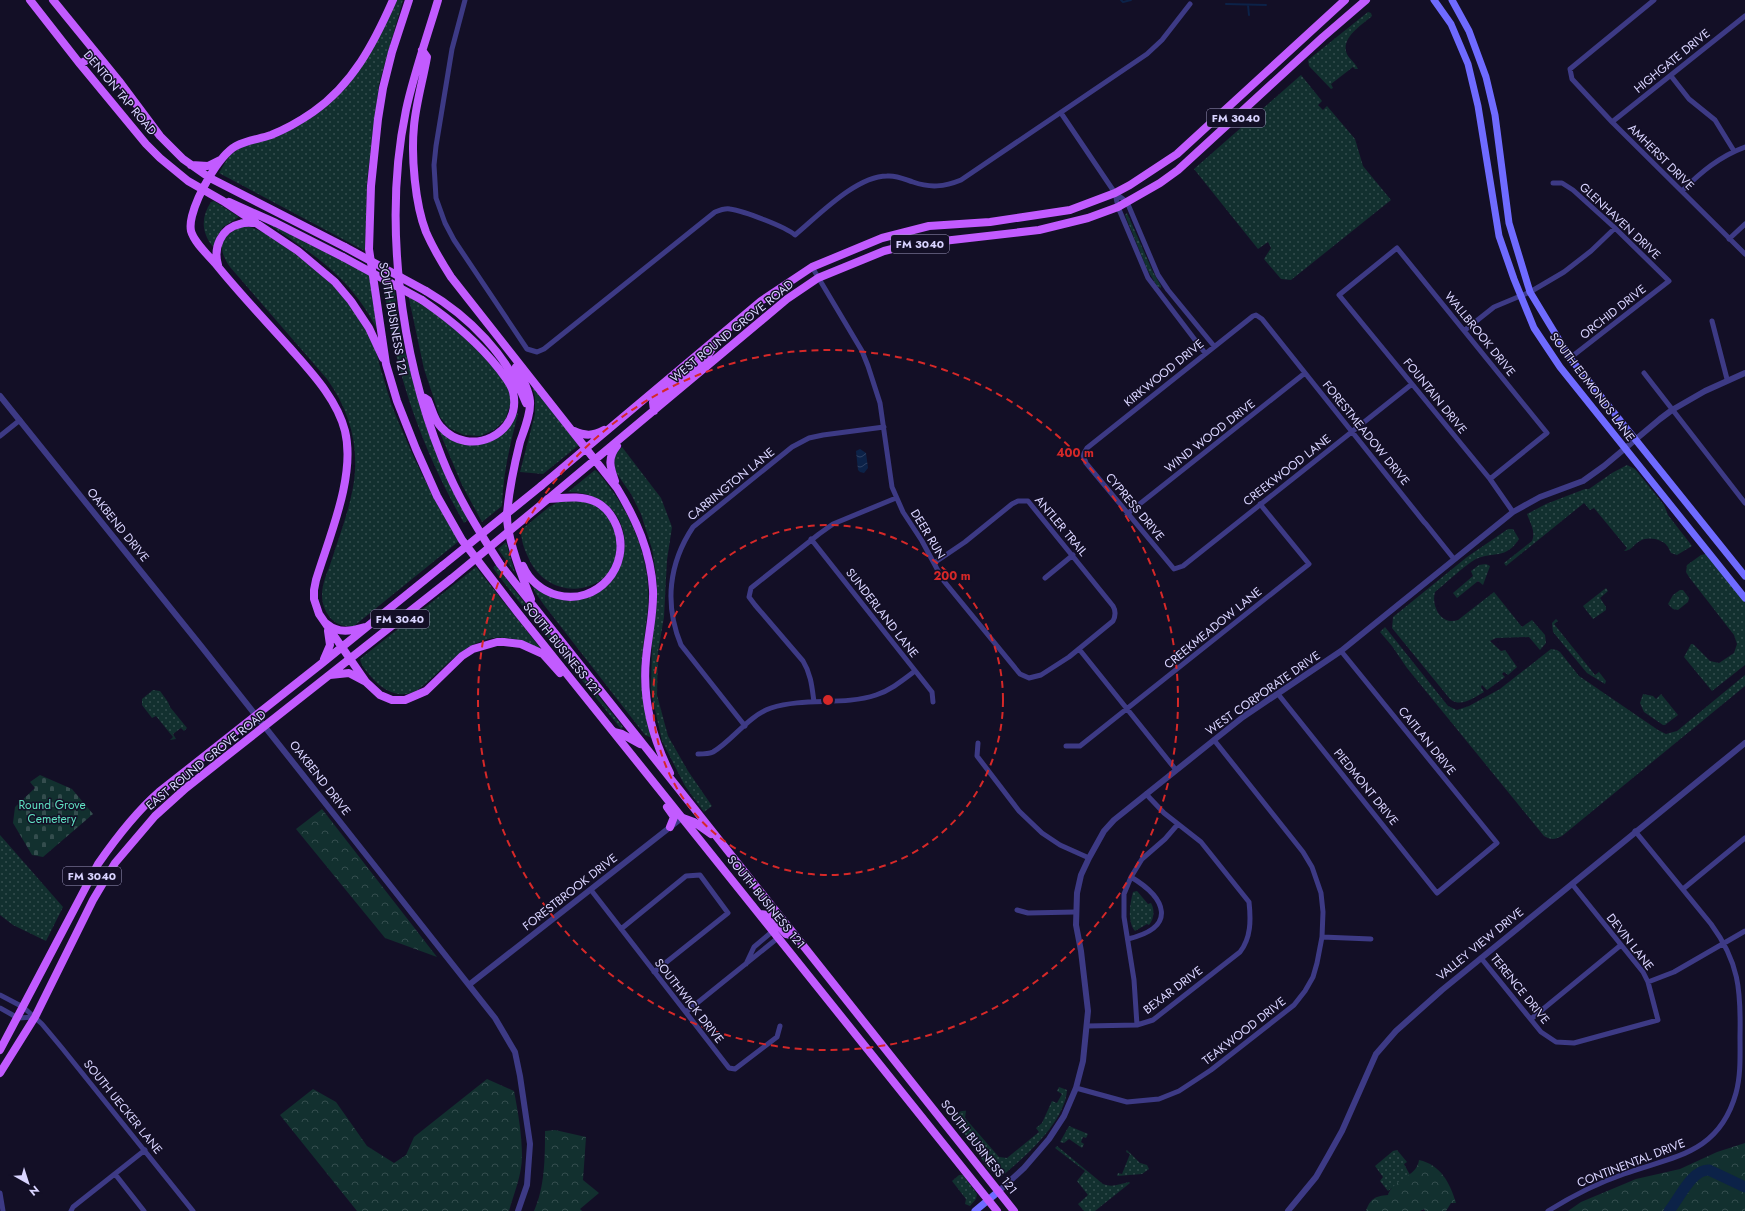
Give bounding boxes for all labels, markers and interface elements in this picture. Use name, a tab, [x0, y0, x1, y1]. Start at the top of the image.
street label: HIGHGATE DRIVE	[1630, 25, 1714, 97]
street label: DENTON TAP ROAD	[79, 47, 161, 139]
road number: FM 3040	[1207, 109, 1265, 127]
street label: AMHERST DRIVE	[1624, 120, 1698, 194]
street label: GLENHAVEN DRIVE	[1575, 178, 1665, 264]
road number: FM 3040	[891, 235, 949, 253]
street label: SOUTH BUSINESS 121	[374, 261, 412, 377]
street label: WEST ROUND GROVE ROAD	[666, 275, 798, 387]
street label: ORCHID DRIVE	[1576, 280, 1650, 344]
street label: WALLBROOK DRIVE	[1440, 288, 1520, 380]
street label: SOUTH EDMONDS LANE	[1545, 329, 1639, 445]
street label: KIRKWOOD DRIVE	[1120, 335, 1208, 411]
street label: FOUNTAIN DRIVE	[1399, 354, 1471, 438]
street label: FORESTMEADOW DRIVE	[1318, 377, 1414, 489]
street label: WIND WOOD DRIVE	[1161, 395, 1259, 477]
street label: CREEKWOOD LANE	[1239, 430, 1335, 510]
street label: CARRINGTON LANE	[684, 443, 778, 525]
text: 400 m	[1056, 444, 1094, 462]
street label: CYPRESS DRIVE	[1101, 469, 1169, 545]
street label: OAKBEND DRIVE	[83, 484, 153, 566]
street label: ANTLER TRAIL	[1030, 492, 1092, 560]
street label: DEER RUN	[906, 506, 950, 562]
street label: SUNDERLAND LANE	[841, 564, 923, 662]
text: 200 m	[933, 567, 971, 585]
street label: CREEKMEADOW LANE	[1160, 583, 1266, 673]
street label: SOUTH BUSINESS 121	[519, 599, 605, 699]
road number: FM 3040	[371, 610, 429, 628]
street label: WEST CORPORATE DRIVE	[1202, 646, 1324, 740]
centre of rings	[821, 693, 835, 707]
street label: CAITLAN DRIVE	[1394, 703, 1460, 779]
street label: EAST ROUND GROVE ROAD	[142, 706, 270, 814]
street label: OAKBEND DRIVE	[285, 737, 355, 819]
street label: PIEDMONT DRIVE	[1329, 745, 1403, 829]
park label: Round Grove Cemetery	[18, 796, 86, 828]
street label: FORESTBROOK DRIVE	[519, 849, 621, 935]
street label: SOUTH BUSINESS 121	[723, 852, 809, 952]
road number: FM 3040	[63, 867, 121, 885]
street label: VALLEY VIEW DRIVE	[1433, 903, 1527, 985]
street label: DEVIN LANE	[1602, 910, 1658, 974]
street label: TERENCE DRIVE	[1486, 950, 1554, 1028]
street label: SOUTHWICK DRIVE	[650, 955, 728, 1047]
street label: BEXAR DRIVE	[1139, 962, 1207, 1018]
street label: TEAKWOOD DRIVE	[1198, 993, 1290, 1069]
street label: SOUTH UECKER LANE	[79, 1056, 167, 1158]
street label: SOUTH BUSINESS 121	[936, 1096, 1022, 1198]
street label: CONTINENTAL DRIVE	[1574, 1134, 1688, 1192]
north arrow	[8, 1163, 48, 1203]
text: N	[26, 1182, 43, 1200]

